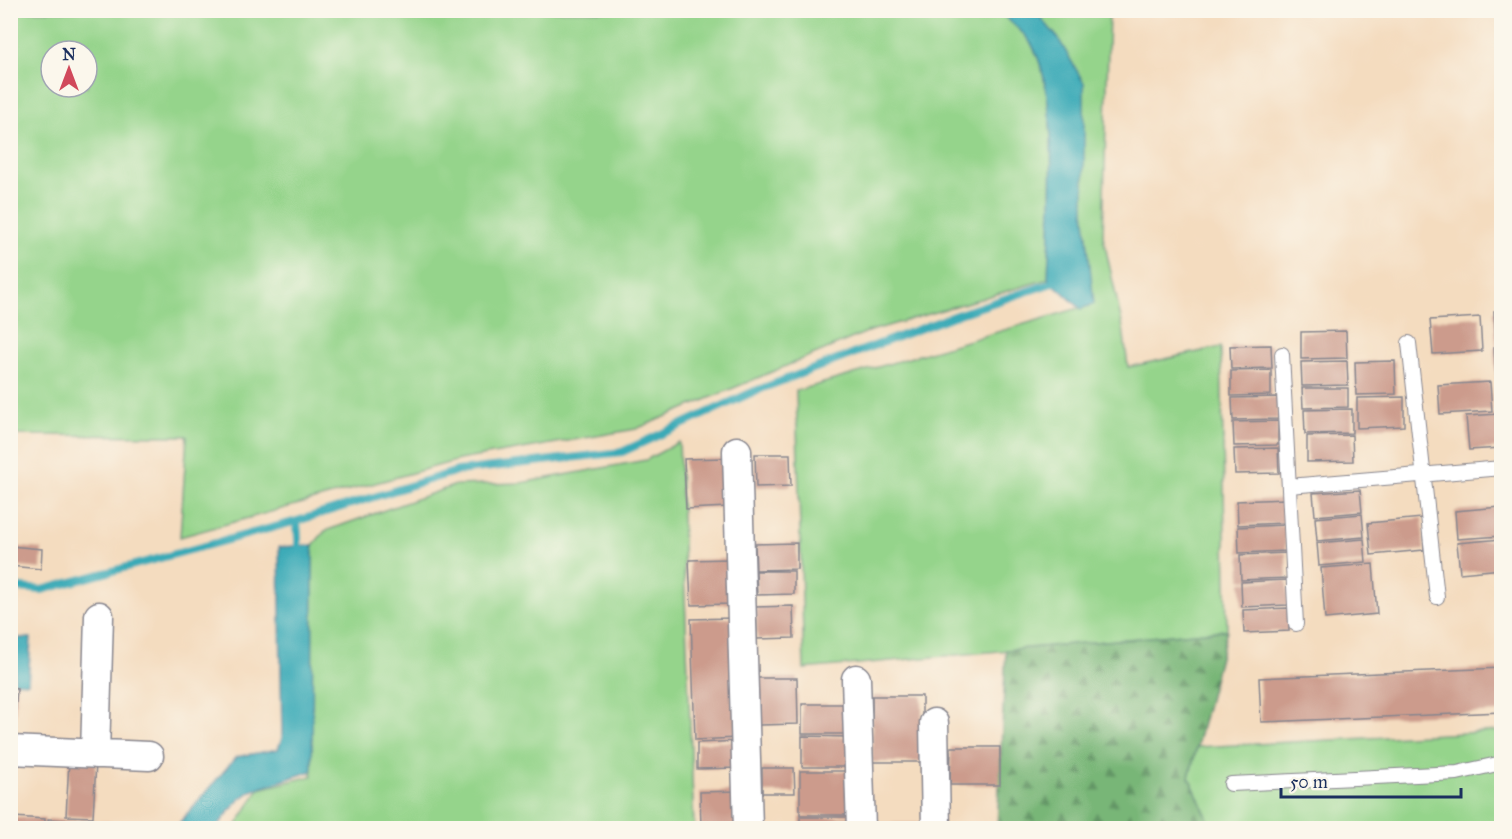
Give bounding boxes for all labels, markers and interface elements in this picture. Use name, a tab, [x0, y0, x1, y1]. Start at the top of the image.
north arrow	[39, 39, 99, 99]
text: N	[62, 45, 76, 64]
scale bar	[1281, 761, 1461, 799]
text: 50 m	[1290, 771, 1328, 793]

